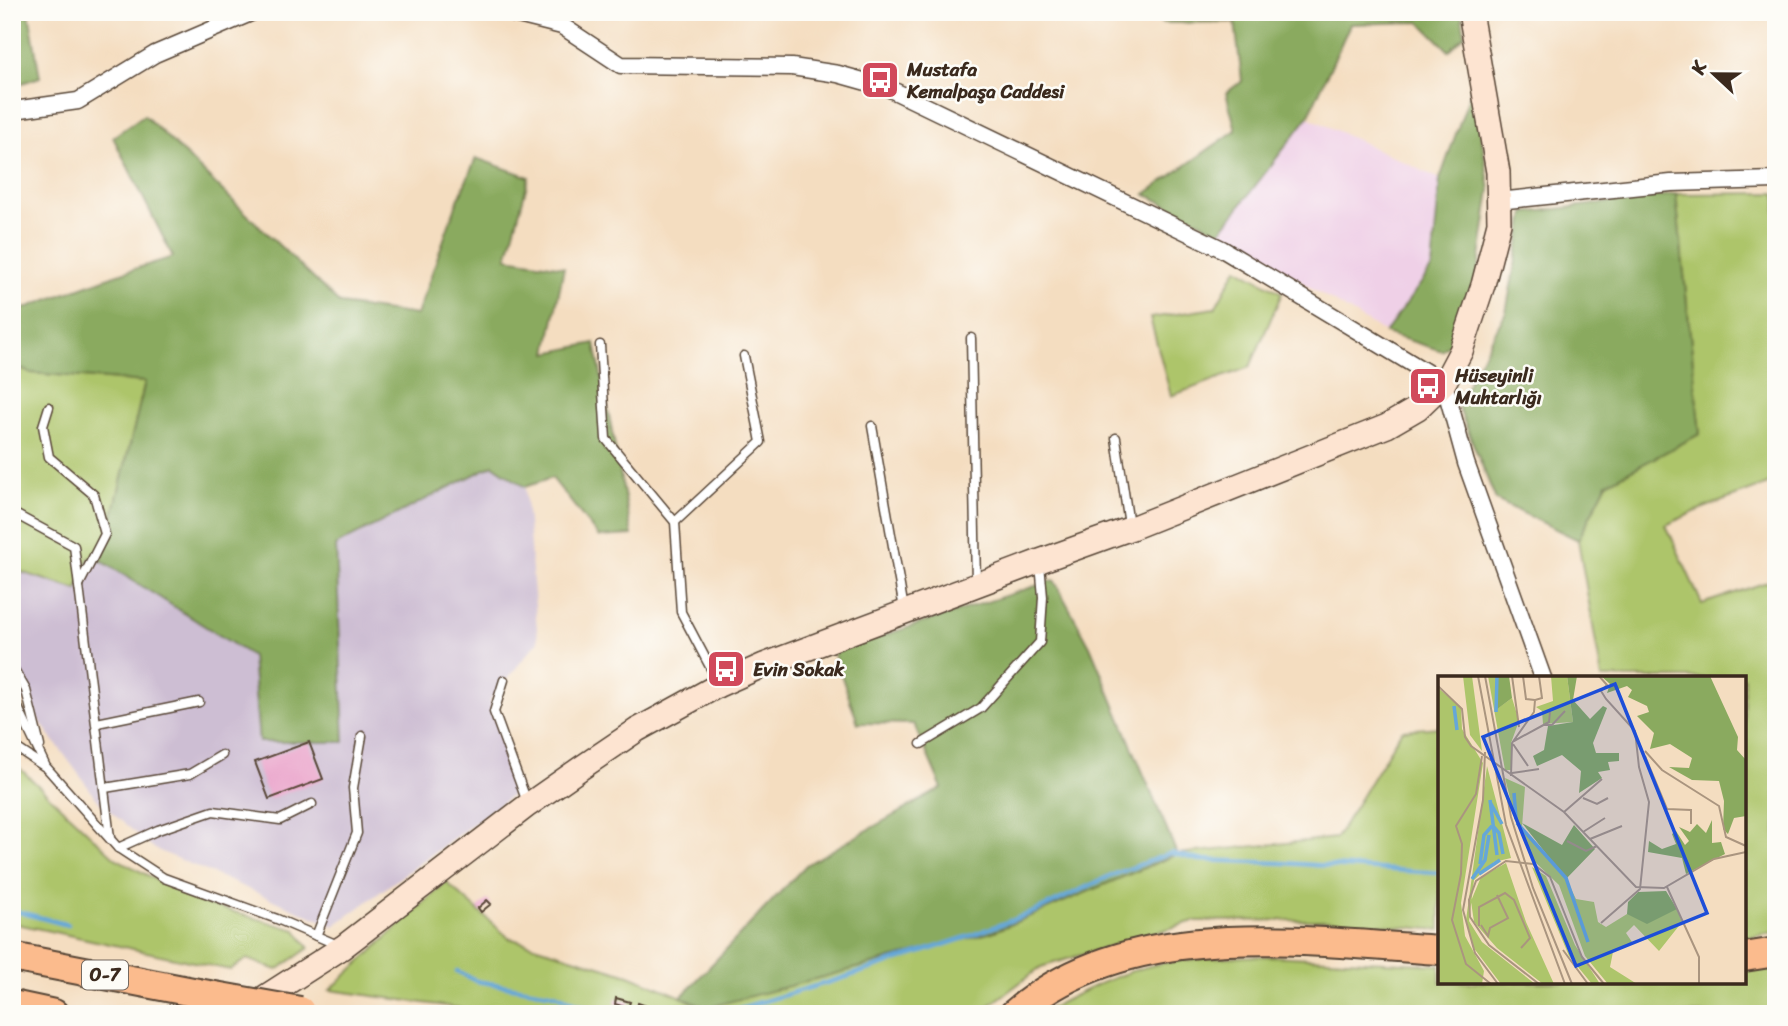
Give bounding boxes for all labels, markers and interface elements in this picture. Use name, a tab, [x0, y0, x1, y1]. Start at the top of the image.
north arrow	[1680, 38, 1750, 108]
place label: Mustafa Kemalpaşa Caddesi	[906, 53, 1066, 108]
text: K	[1681, 55, 1717, 80]
bus stop icon: Mustafa Kemalpaşa Caddesi	[859, 59, 901, 101]
place label: Hüseyinli Muhtarlığı	[1454, 359, 1542, 414]
bus stop icon: Hüseyinli Muhtarlığı	[1407, 365, 1449, 407]
bus stop icon: Evin Sokak	[705, 648, 747, 690]
place label: Evin Sokak	[753, 653, 845, 686]
inset map	[1438, 676, 1746, 984]
road number: O-7	[82, 960, 128, 990]

